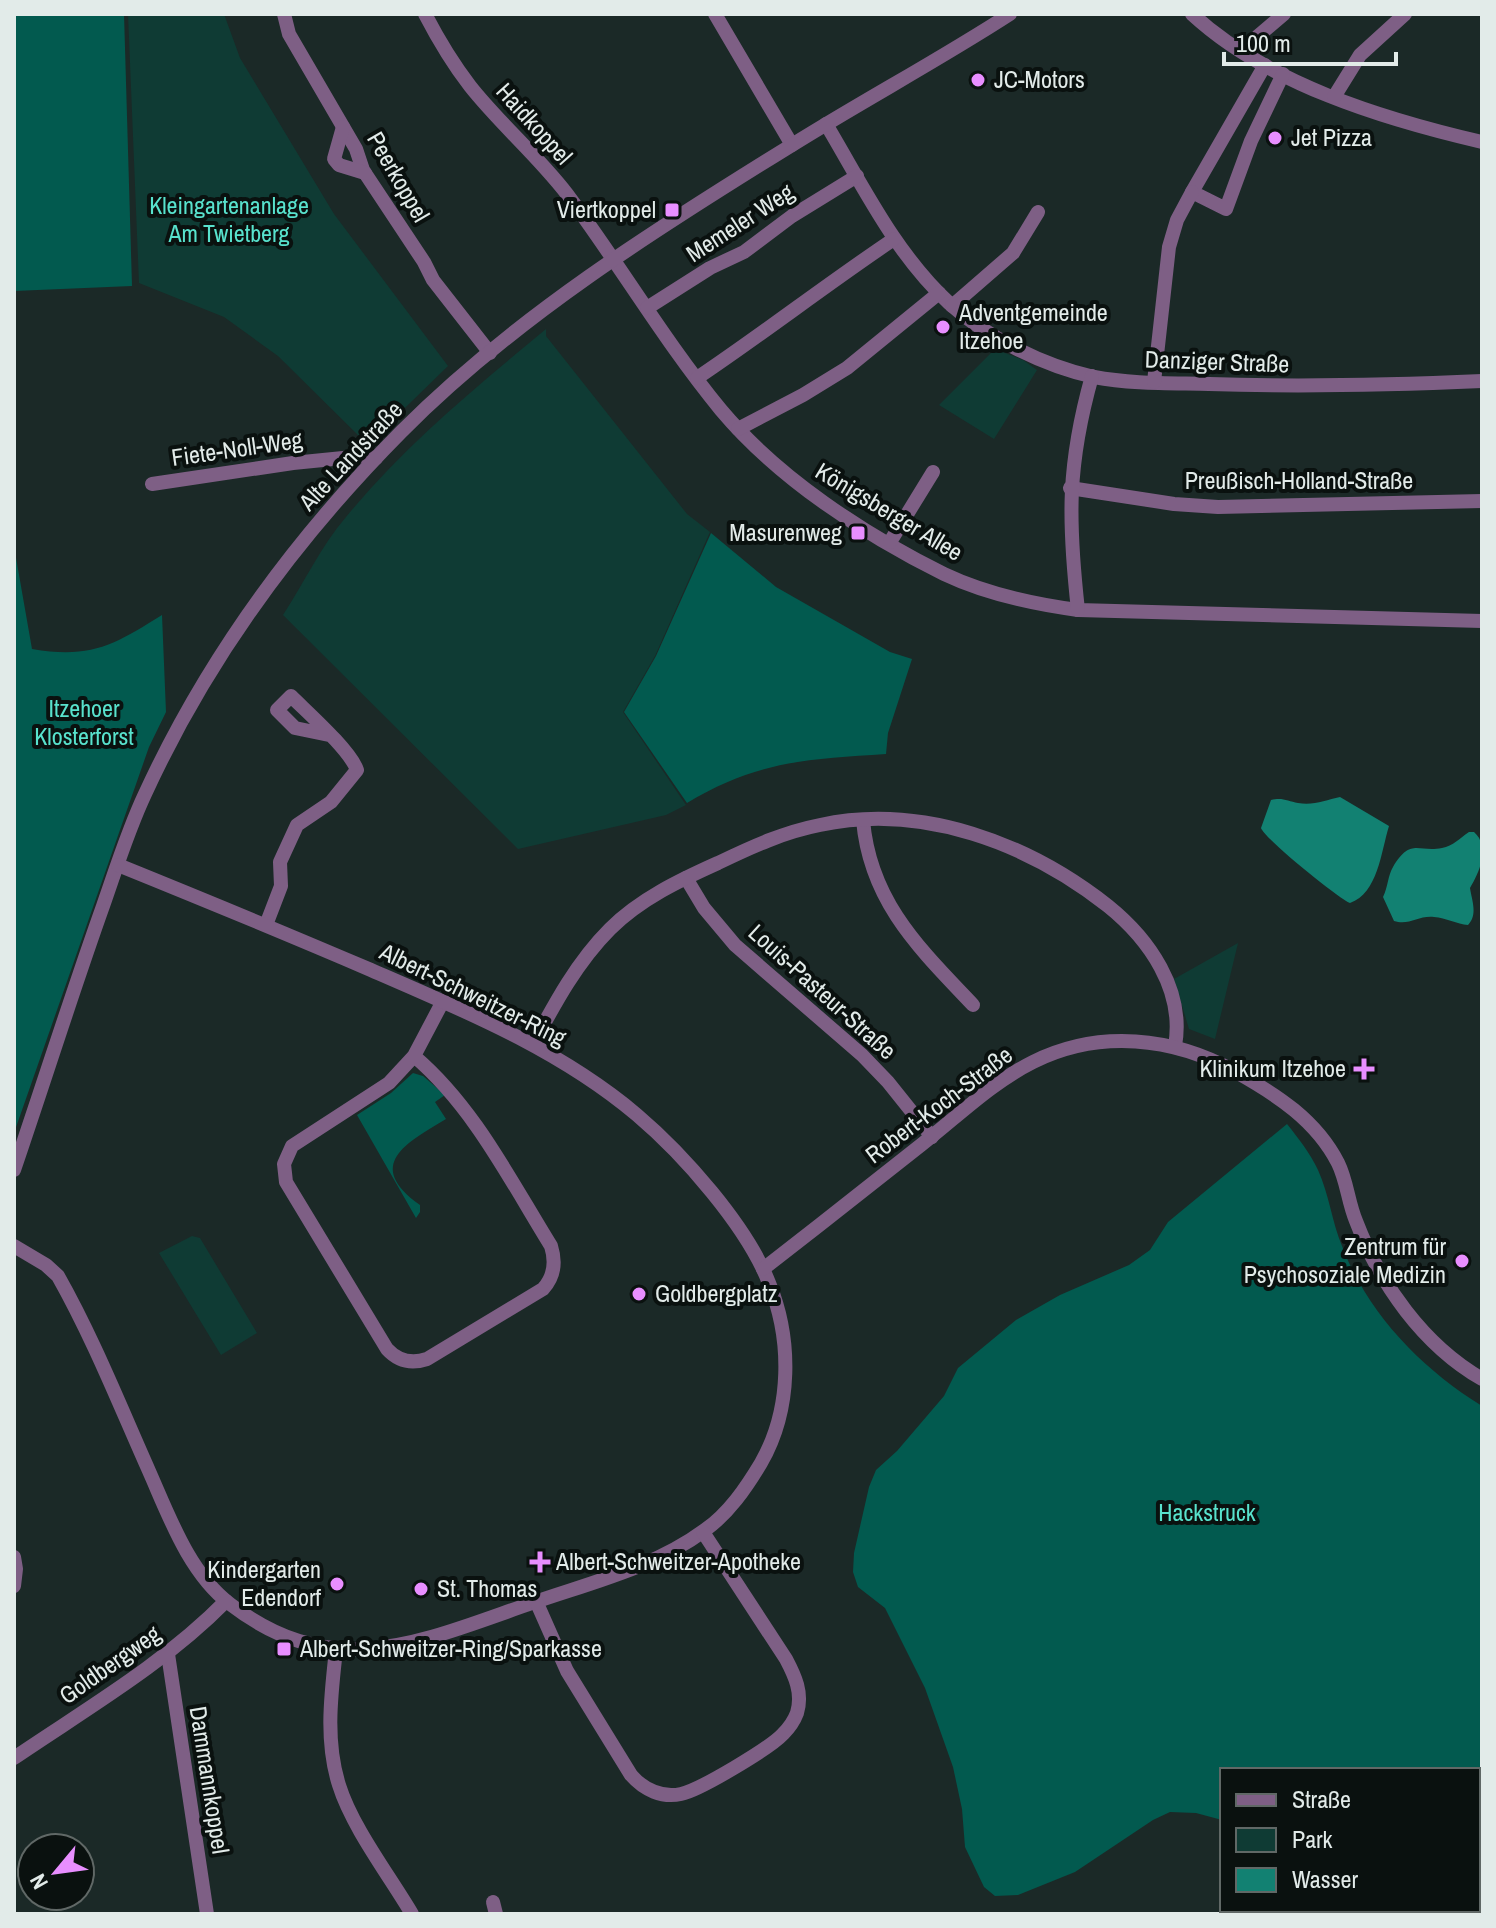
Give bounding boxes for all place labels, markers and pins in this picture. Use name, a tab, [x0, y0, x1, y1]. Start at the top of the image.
place label: JC-Motors	[994, 63, 1085, 95]
marker: JC-Motors	[969, 71, 987, 89]
place label: Jet Pizza	[1291, 121, 1372, 153]
marker: Jet Pizza	[1266, 129, 1284, 147]
place label: Viertkoppel	[557, 193, 656, 225]
marker: Viertkoppel	[663, 201, 681, 219]
place label: Adventgemeinde Itzehoe	[958, 296, 1108, 356]
marker: Adventgemeinde Itzehoe	[934, 318, 952, 336]
place label: Masurenweg	[729, 516, 842, 548]
marker: Masurenweg	[849, 524, 867, 542]
place label: Klinikum Itzehoe	[1199, 1052, 1346, 1084]
marker: Klinikum Itzehoe	[1353, 1058, 1375, 1080]
place label: Zentrum für Psychosoziale Medizin	[1244, 1230, 1446, 1290]
marker: Zentrum für Psychosoziale Medizin	[1453, 1252, 1471, 1270]
place label: Goldbergplatz	[655, 1277, 778, 1309]
marker: Goldbergplatz	[630, 1285, 648, 1303]
place label: Albert-Schweitzer-Apotheke	[555, 1545, 801, 1577]
place label: Kindergarten Edendorf	[207, 1553, 322, 1613]
marker: Albert-Schweitzer-Apotheke	[531, 1553, 549, 1571]
place label: St. Thomas	[437, 1572, 537, 1604]
marker: Kindergarten Edendorf	[328, 1575, 346, 1593]
marker: St. Thomas	[412, 1580, 430, 1598]
place label: Albert-Schweitzer-Ring/Sparkasse	[299, 1632, 602, 1664]
marker: Albert-Schweitzer-Ring/Sparkasse	[275, 1640, 293, 1658]

